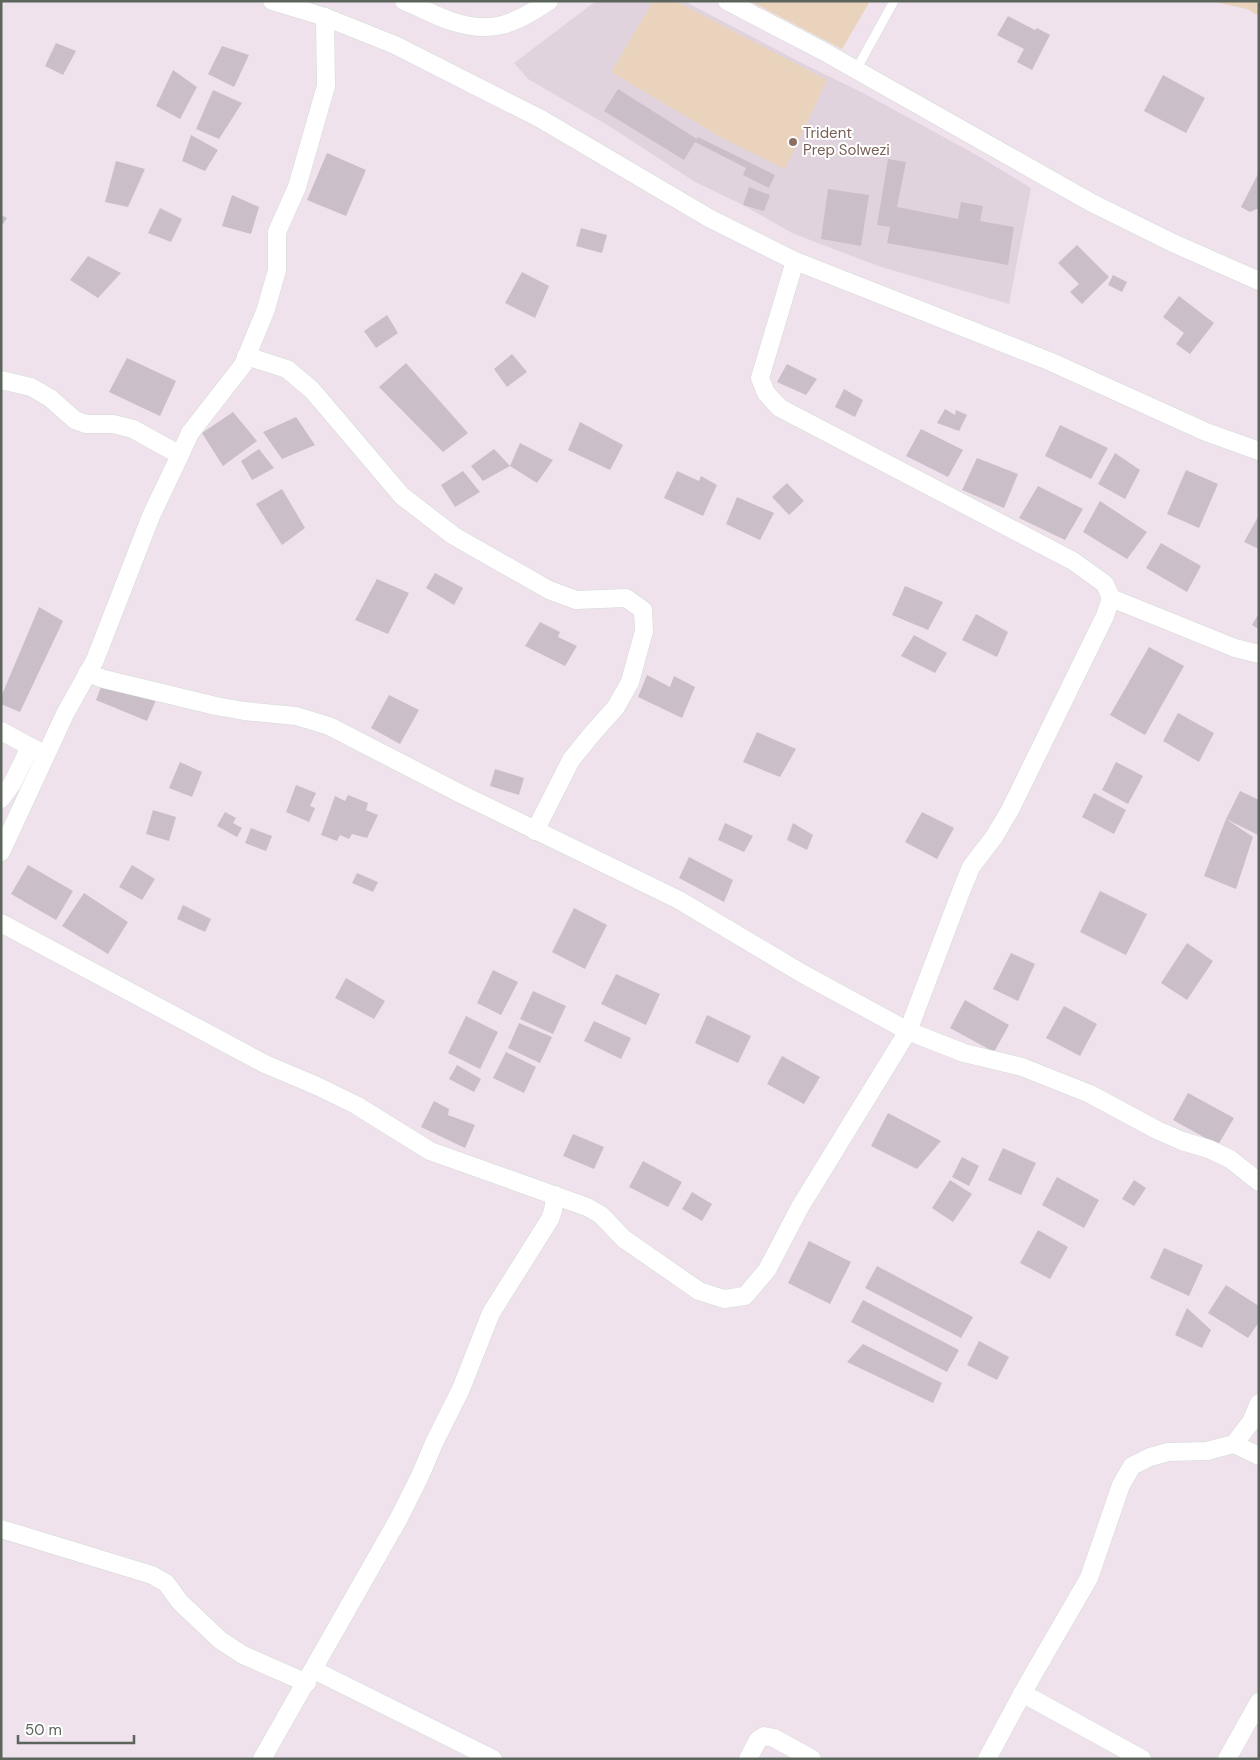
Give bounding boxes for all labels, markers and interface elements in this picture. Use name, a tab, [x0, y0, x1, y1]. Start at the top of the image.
place label: Trident Prep Solwezi	[803, 123, 890, 160]
marker: Trident Prep Solwezi	[787, 136, 799, 148]
scale bar	[18, 1712, 134, 1744]
text: 50 m	[25, 1720, 62, 1740]

